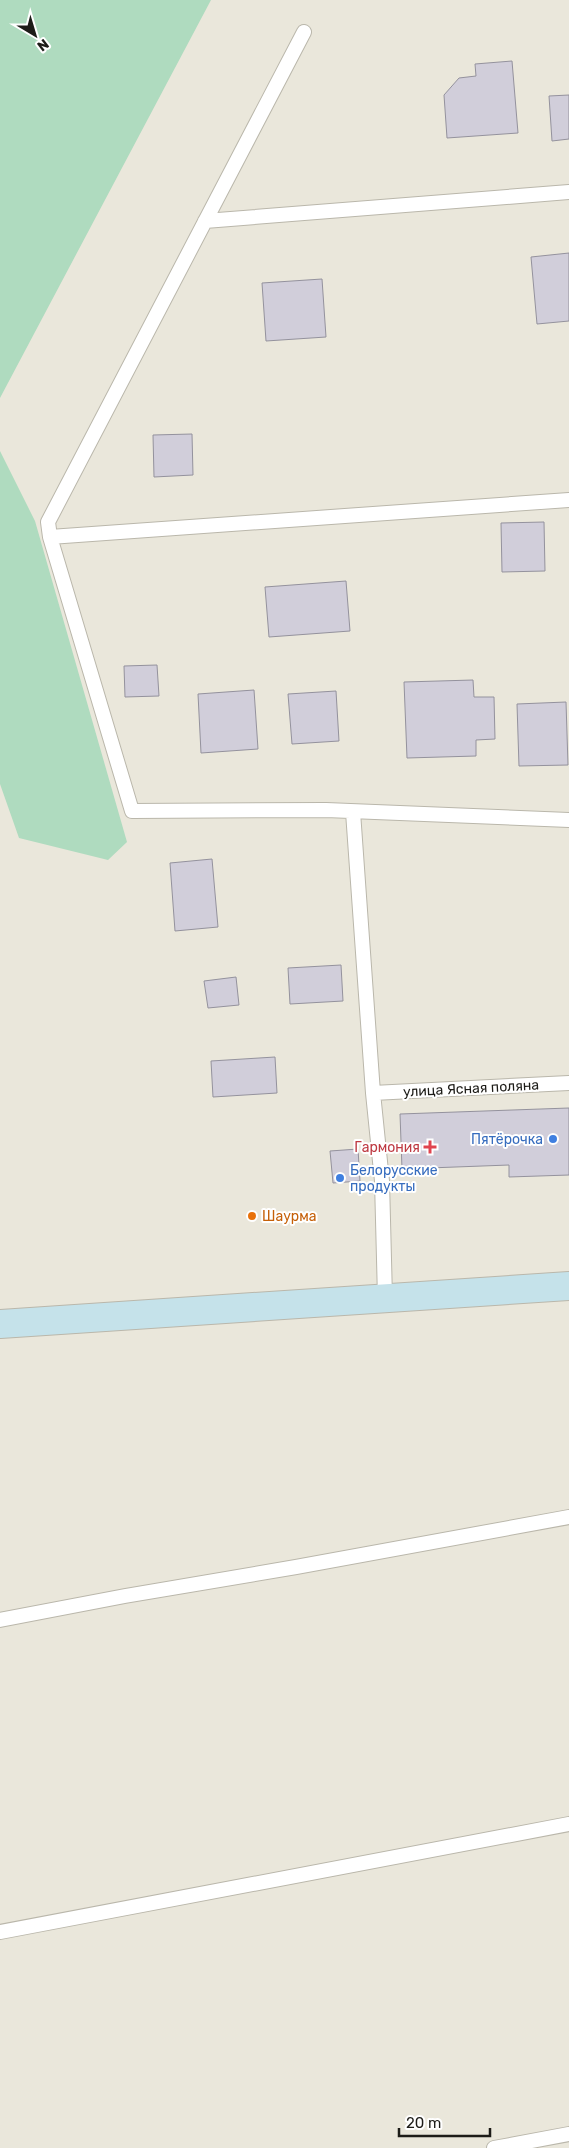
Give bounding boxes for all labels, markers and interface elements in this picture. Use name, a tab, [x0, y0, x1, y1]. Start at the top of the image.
north arrow	[10, 10, 60, 60]
text: N	[33, 35, 52, 55]
street label: улица Ясная поляна	[403, 1076, 539, 1101]
place label: Пятёрочка	[471, 1131, 543, 1148]
marker: Пятёрочка	[547, 1133, 559, 1145]
place label: Гармония	[354, 1139, 420, 1156]
marker: Гармония	[424, 1141, 436, 1153]
place label: Белорусские продукты	[350, 1162, 438, 1195]
marker: Белорусские продукты	[334, 1172, 346, 1184]
place label: Шаурма	[262, 1208, 316, 1225]
marker: Шаурма	[246, 1210, 258, 1222]
scale bar	[399, 2106, 490, 2138]
text: 20 m	[406, 2114, 441, 2132]

